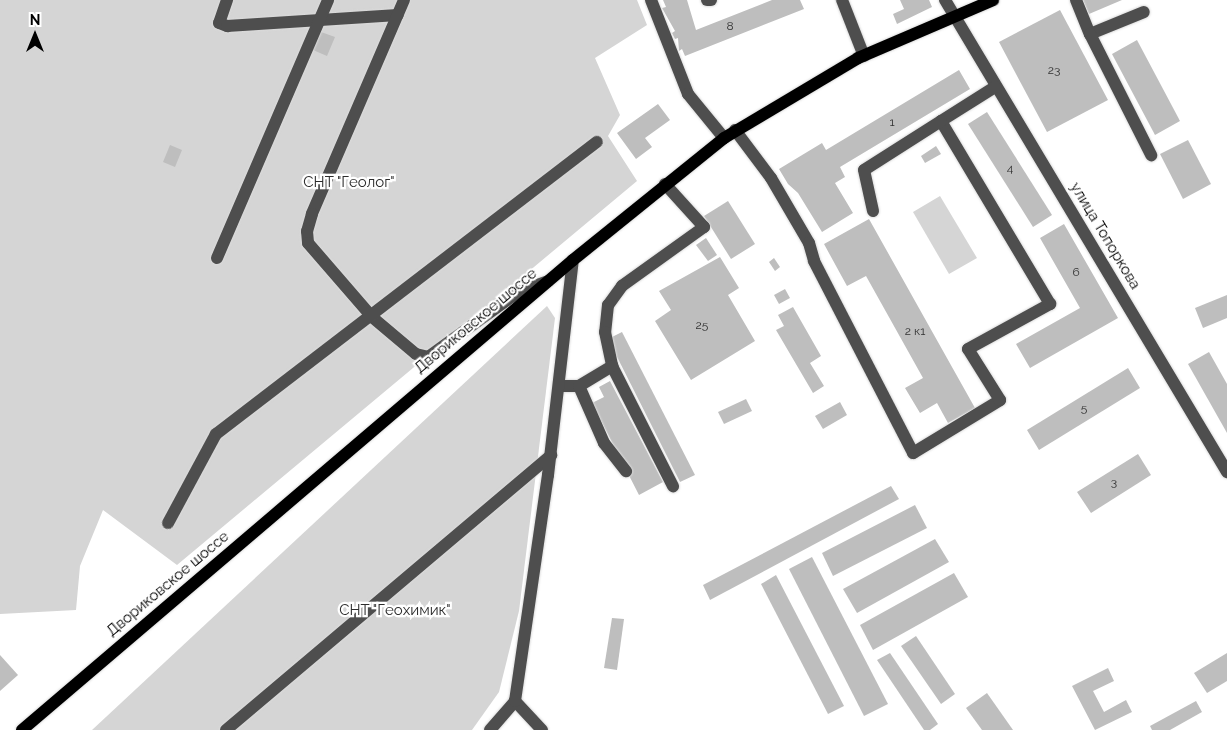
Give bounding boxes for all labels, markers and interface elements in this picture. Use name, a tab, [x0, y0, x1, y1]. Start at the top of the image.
north arrow	[10, 10, 60, 60]
text: N	[30, 12, 40, 28]
house number: 8	[726, 20, 734, 34]
house number: 23	[1048, 64, 1060, 78]
house number: 1	[889, 116, 895, 130]
house number: 4	[1007, 162, 1013, 176]
park label: СНТ "Геолог"	[303, 174, 395, 192]
street label: улица Топоркова	[1066, 179, 1144, 293]
street label: Двориковское шоссе	[411, 265, 541, 377]
house number: 6	[1072, 266, 1080, 280]
house number: 25	[696, 319, 708, 333]
house number: 2 к1	[905, 325, 925, 339]
house number: 5	[1081, 402, 1087, 416]
house number: 3	[1111, 476, 1117, 490]
street label: Двориковское шоссе	[103, 528, 233, 640]
park label: СНТ "Геохимик"	[339, 602, 451, 620]

